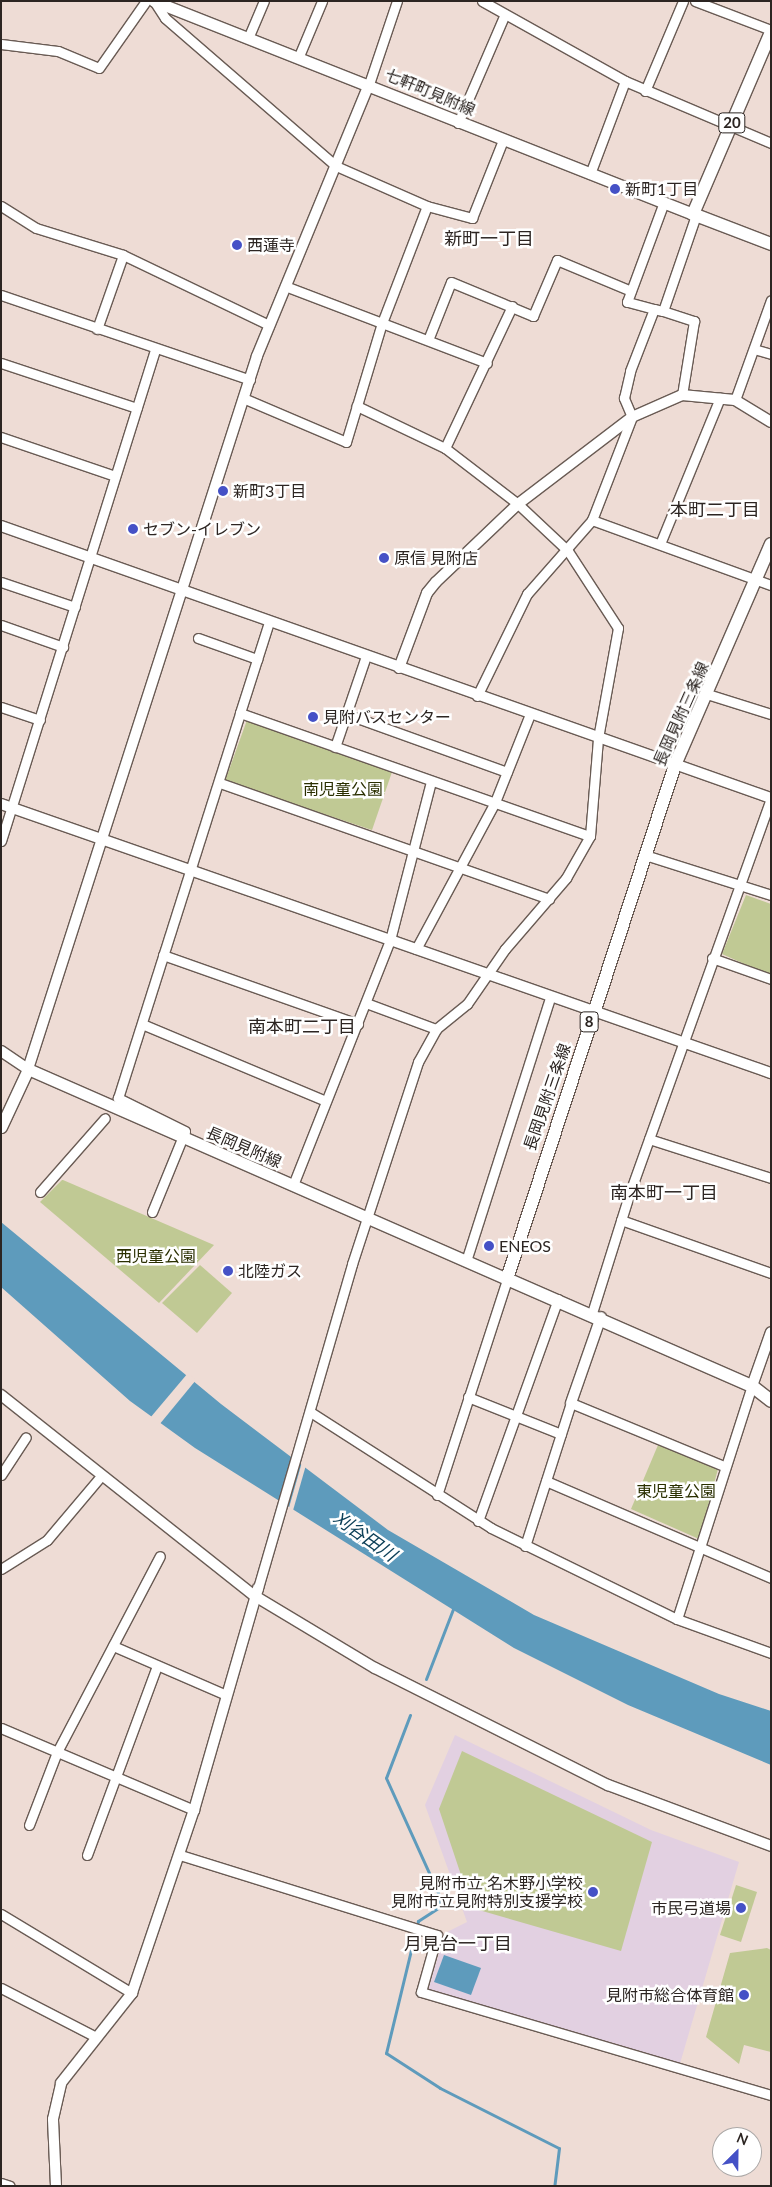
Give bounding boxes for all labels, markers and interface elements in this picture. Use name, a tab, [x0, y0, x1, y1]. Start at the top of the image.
street label: 七軒町見附線	[382, 64, 478, 120]
road number: 20	[718, 110, 746, 136]
place label: 新町1丁目	[625, 179, 698, 199]
marker: 新町1丁目	[609, 183, 621, 195]
district label: 新町一丁目	[444, 227, 534, 249]
place label: 西蓮寺	[247, 235, 295, 255]
marker: 西蓮寺	[231, 239, 243, 251]
place label: 新町3丁目	[233, 481, 306, 501]
marker: 新町3丁目	[217, 485, 229, 497]
district label: 本町二丁目	[670, 498, 760, 520]
place label: セブン-イレブン	[143, 519, 261, 539]
marker: セブン-イレブン	[127, 523, 139, 535]
place label: 原信 見附店	[394, 548, 478, 568]
marker: 原信 見附店	[378, 552, 390, 564]
street label: 長岡見附三条線	[649, 659, 713, 769]
place label: 見附バスセンター	[323, 707, 451, 727]
marker: 見附バスセンター	[307, 711, 319, 723]
park label: 南児童公園	[303, 779, 383, 799]
road number: 8	[579, 1010, 599, 1034]
district label: 南本町二丁目	[248, 1015, 356, 1037]
street label: 長岡見附三条線	[520, 1041, 574, 1153]
street label: 長岡見附線	[203, 1123, 285, 1171]
district label: 南本町一丁目	[610, 1181, 718, 1203]
place label: ENEOS	[499, 1236, 551, 1256]
marker: ENEOS	[483, 1240, 495, 1252]
park label: 西児童公園	[116, 1246, 196, 1266]
place label: 北陸ガス	[238, 1261, 302, 1281]
marker: 北陸ガス	[222, 1265, 234, 1277]
park label: 東児童公園	[636, 1481, 716, 1501]
water label: 刈谷田川	[329, 1507, 401, 1565]
place label: 見附市立 名木野小学校 見附市立見附特別支援学校	[391, 1873, 583, 1911]
marker: 見附市立 名木野小学校 見附市立見附特別支援学校	[587, 1886, 599, 1898]
place label: 市民弓道場	[651, 1898, 731, 1918]
marker: 市民弓道場	[735, 1902, 747, 1914]
district label: 月見台一丁目	[404, 1932, 512, 1954]
place label: 見附市総合体育館	[606, 1985, 734, 2005]
marker: 見附市総合体育館	[738, 1989, 750, 2001]
north arrow	[712, 2127, 762, 2177]
text: N	[734, 2129, 751, 2149]

